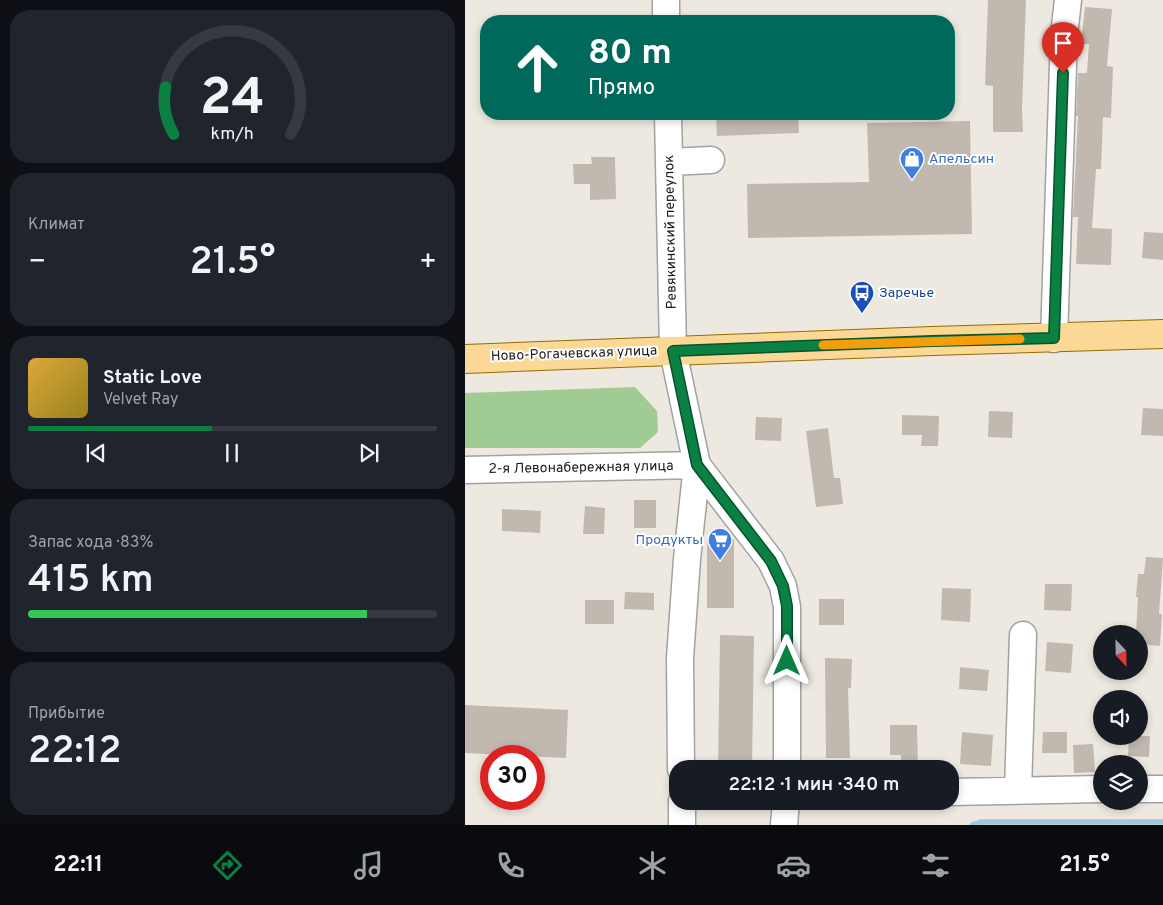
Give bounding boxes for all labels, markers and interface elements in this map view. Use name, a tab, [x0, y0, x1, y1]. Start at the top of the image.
pin	[1042, 22, 1084, 73]
icon: arrive	[1049, 29, 1077, 57]
text: 80 m	[588, 32, 672, 76]
icon: ahead	[505, 35, 570, 100]
text: 24	[200, 67, 265, 133]
text: Прямо	[588, 75, 655, 102]
text: km/h	[211, 123, 254, 146]
shop icon: Апельсин	[899, 146, 925, 180]
place label: Апельсин	[929, 151, 994, 168]
street label: Ревякинский переулок	[661, 155, 681, 309]
text: Климат	[28, 215, 85, 235]
text: 21.5°	[189, 239, 276, 288]
text: −	[28, 245, 46, 281]
text: +	[419, 245, 437, 281]
bus stop icon: Заречье	[849, 280, 875, 314]
place label: Заречье	[879, 285, 934, 302]
street label: Ново-Рогачевская улица	[490, 343, 658, 365]
text: Static Love	[103, 366, 202, 390]
text: Velvet Ray	[103, 390, 178, 410]
icon: previous	[82, 439, 110, 467]
icon: pause	[218, 439, 246, 467]
icon: next	[355, 439, 383, 467]
street label: 2-я Левонабережная улица	[488, 458, 674, 478]
supermarket icon: Продукты	[707, 527, 733, 561]
place label: Продукты	[636, 532, 703, 549]
text: Запас хода · 83%	[28, 533, 153, 553]
text: 415 km	[28, 557, 154, 606]
north arrow	[1093, 625, 1147, 680]
map controls	[1093, 625, 1148, 810]
position arrow	[760, 634, 812, 686]
button: sound	[1093, 690, 1148, 745]
text: Прибытие	[28, 704, 105, 724]
text: 22:12	[28, 728, 122, 777]
speed limit sign: 30	[480, 745, 545, 810]
button: layers	[1093, 755, 1148, 810]
text: 22:12 · 1 мин · 340 m	[729, 773, 899, 797]
icon: directions	[210, 848, 245, 883]
icon: music	[351, 848, 386, 883]
icon: phone	[493, 848, 528, 883]
icon: climate	[635, 848, 670, 883]
icon: car	[776, 848, 811, 883]
icon: filters	[918, 848, 953, 883]
text: 22:11	[53, 852, 103, 879]
text: 21.5°	[1059, 852, 1110, 879]

